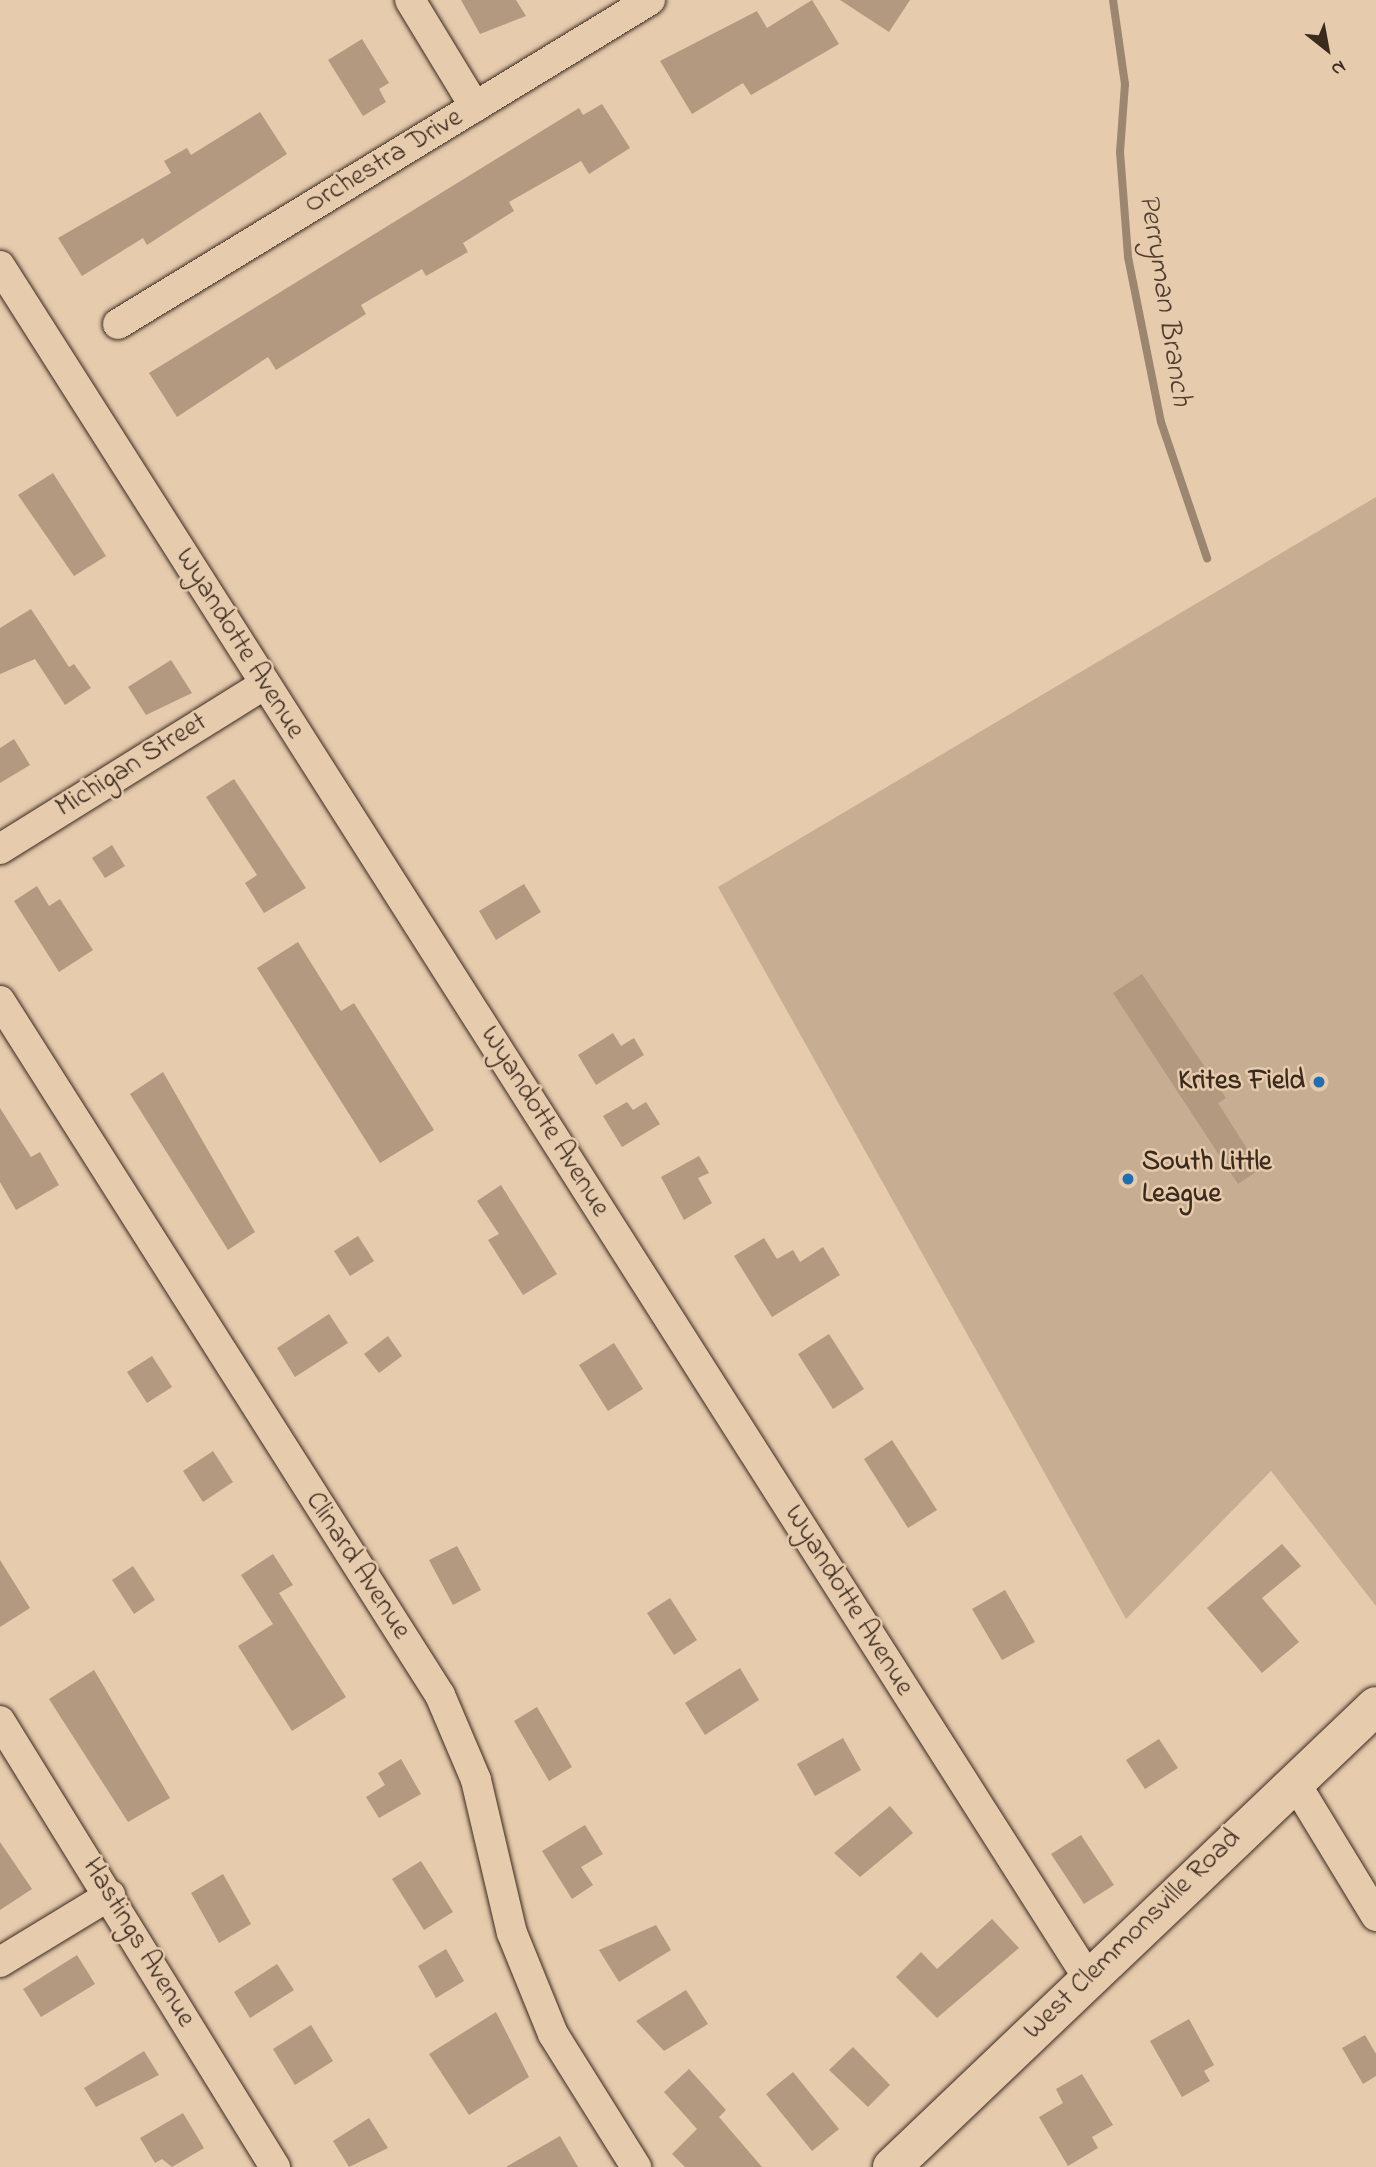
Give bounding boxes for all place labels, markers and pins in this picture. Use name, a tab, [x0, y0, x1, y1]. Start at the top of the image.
place label: Krites Field	[1178, 1065, 1305, 1099]
marker: Krites Field	[1311, 1074, 1327, 1090]
place label: South Little League	[1142, 1146, 1272, 1212]
marker: South Little League	[1120, 1171, 1136, 1187]

